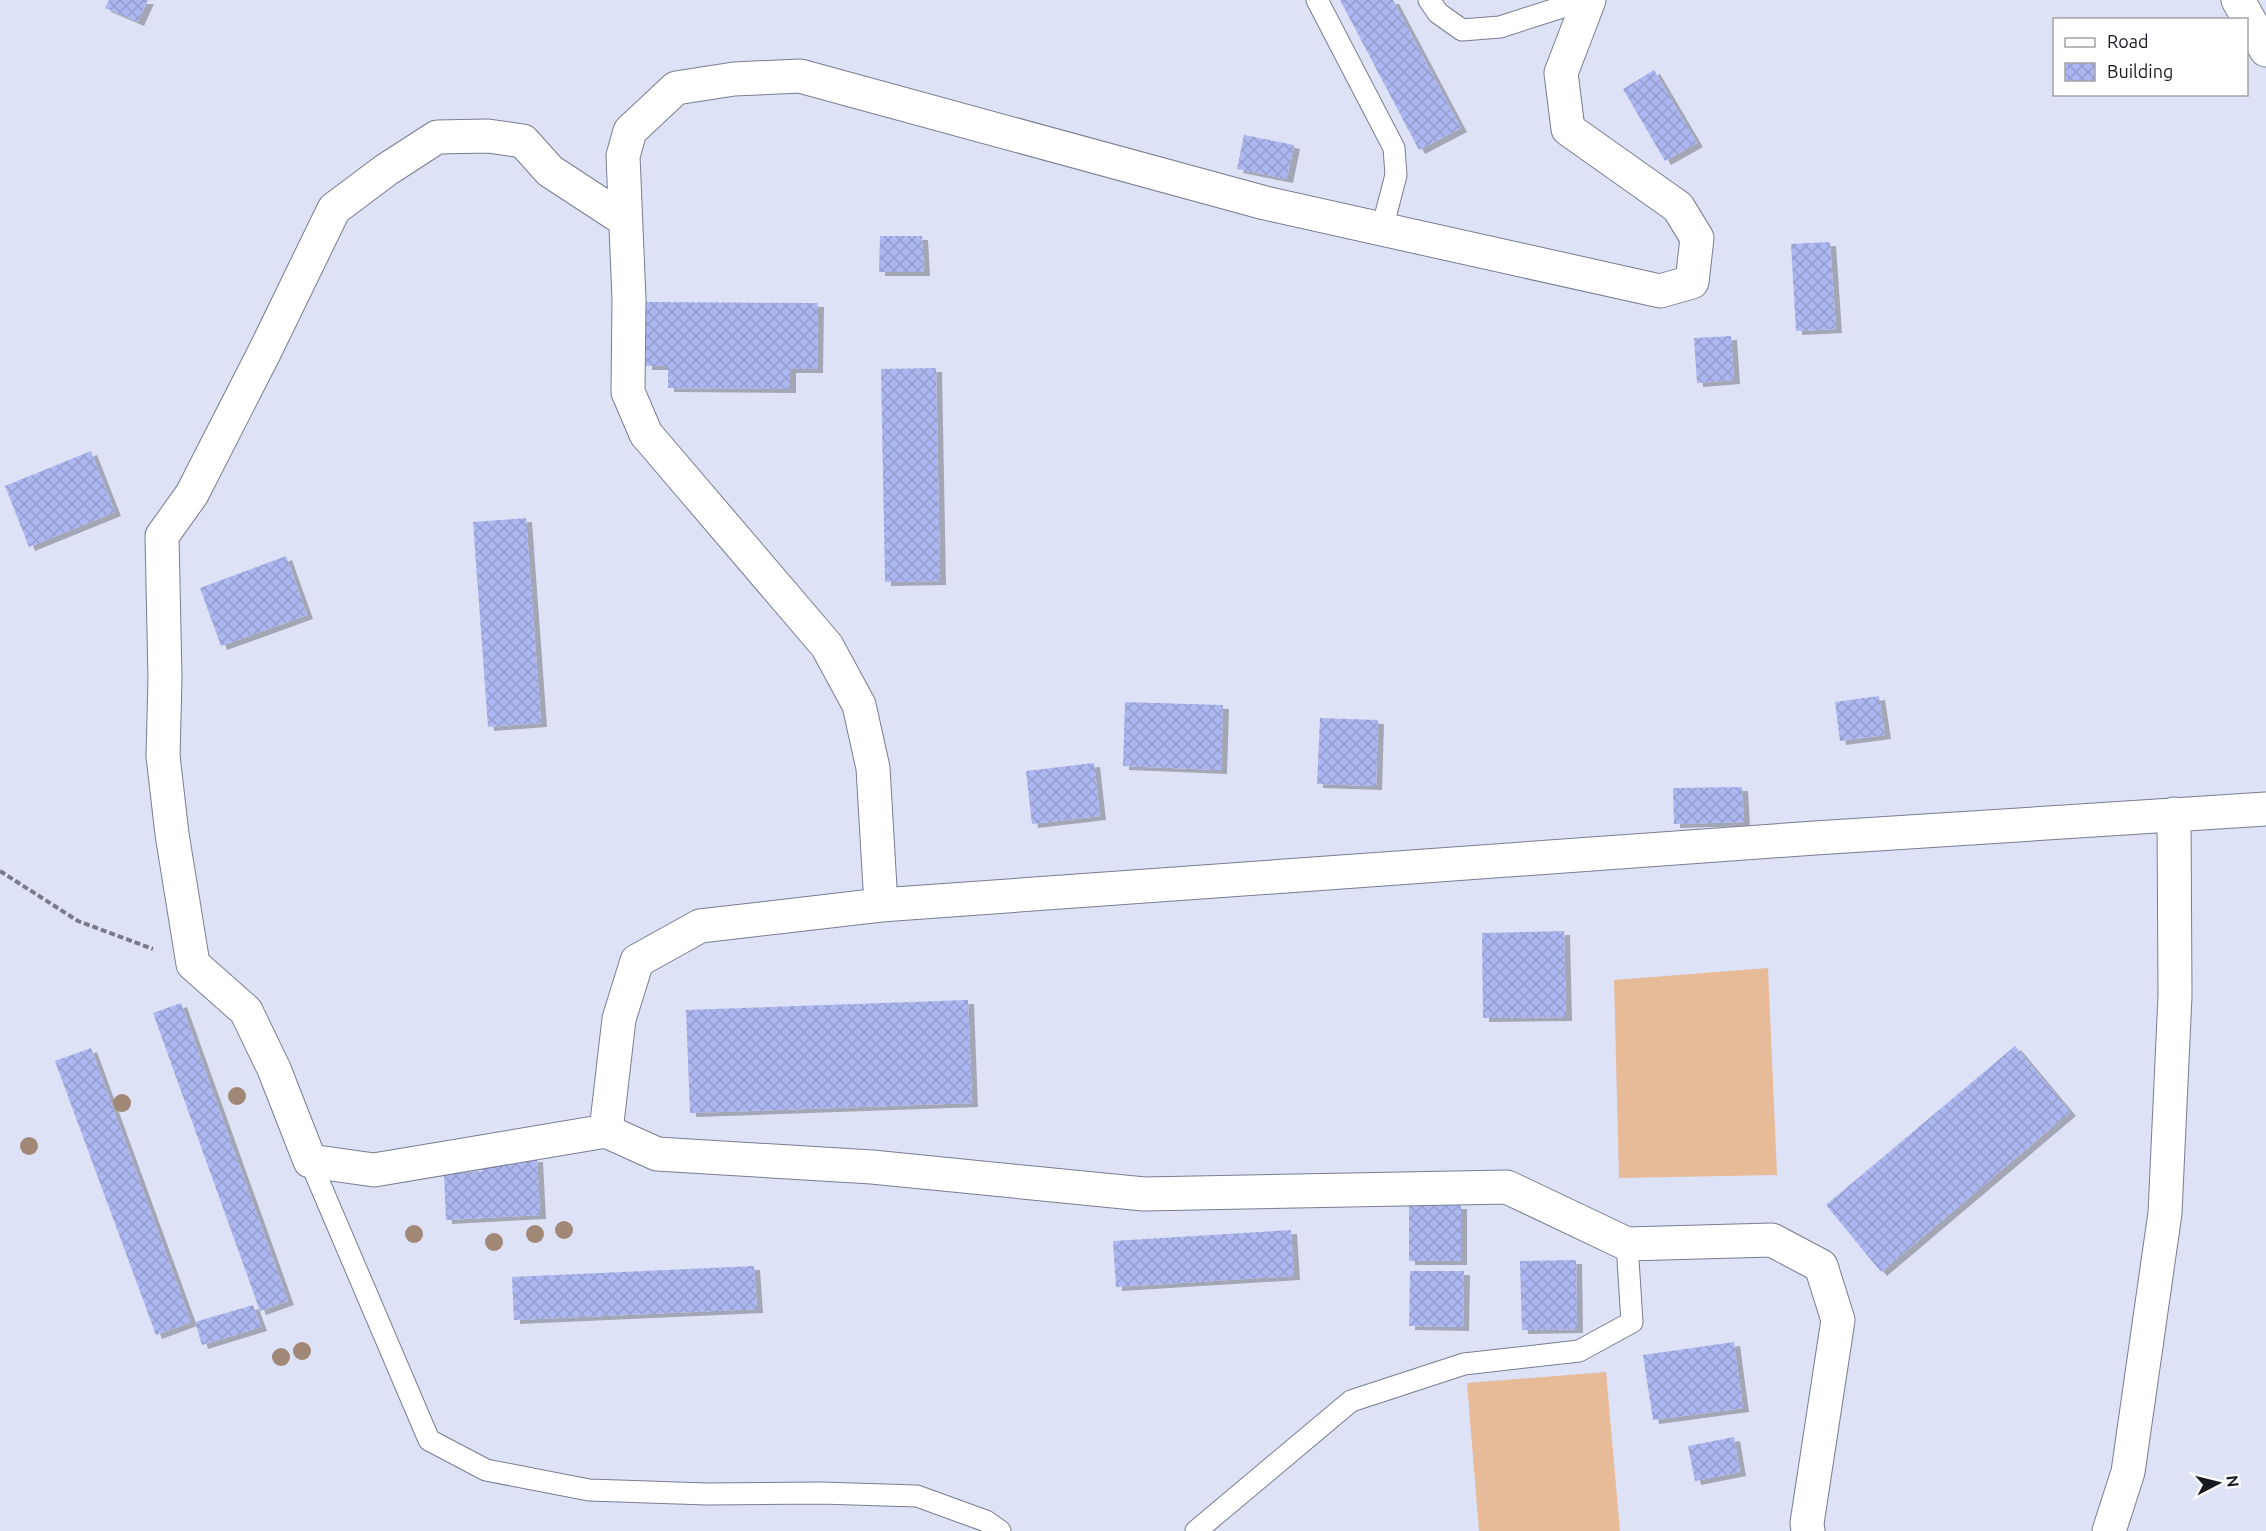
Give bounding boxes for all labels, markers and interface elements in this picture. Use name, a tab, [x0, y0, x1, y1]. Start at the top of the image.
legend	[2053, 18, 2248, 96]
text: Road	[2107, 31, 2149, 51]
text: Building	[2107, 61, 2173, 81]
north arrow	[2188, 1453, 2248, 1513]
text: N	[2223, 1474, 2243, 1488]

